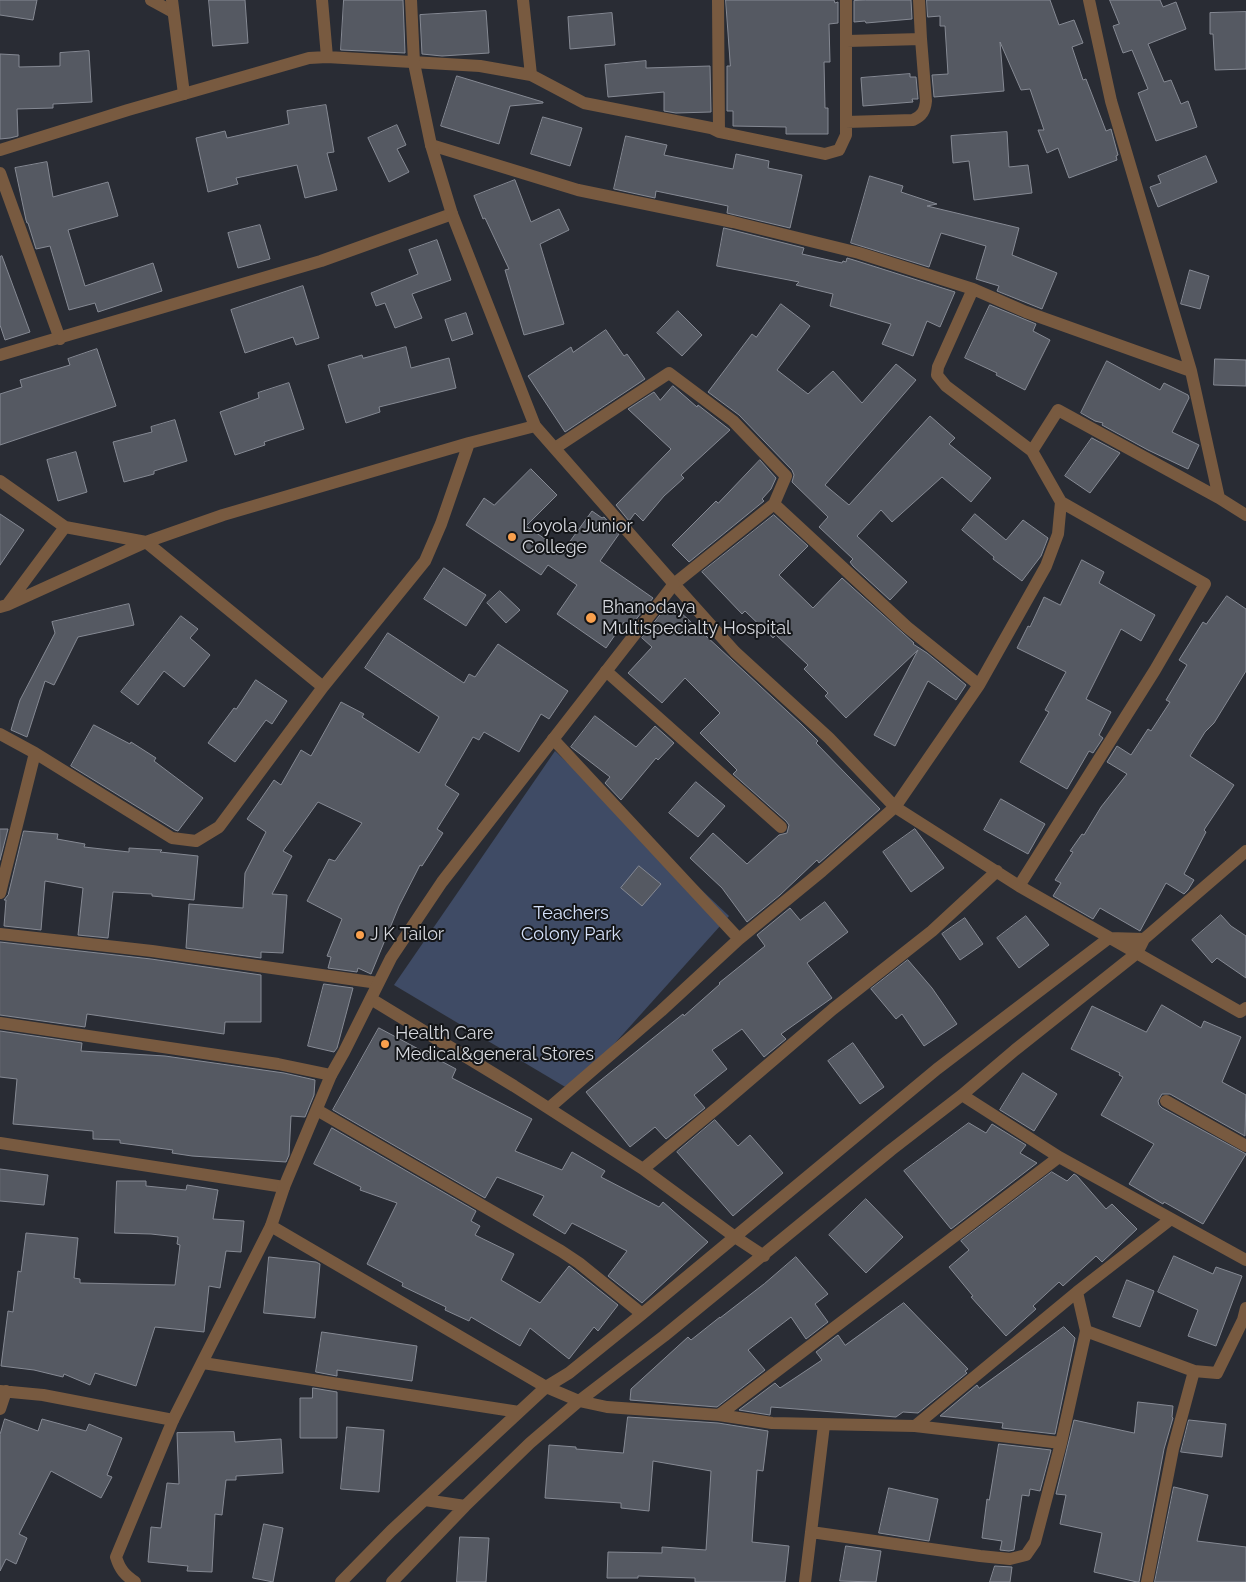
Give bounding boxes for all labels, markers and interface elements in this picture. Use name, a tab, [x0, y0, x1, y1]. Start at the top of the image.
place label: Loyola Junior College	[522, 516, 633, 558]
marker: Loyola Junior College	[506, 531, 518, 543]
place label: Bhanodaya Multispecialty Hospital	[602, 597, 791, 640]
marker: Bhanodaya Multispecialty Hospital	[584, 611, 598, 625]
park label: Teachers Colony Park	[521, 903, 621, 946]
place label: J K Tailor	[370, 924, 444, 946]
marker: J K Tailor	[354, 929, 366, 941]
place label: Health Care Medical&general Stores	[395, 1023, 594, 1066]
marker: Health Care Medical&general Stores	[379, 1038, 391, 1050]

